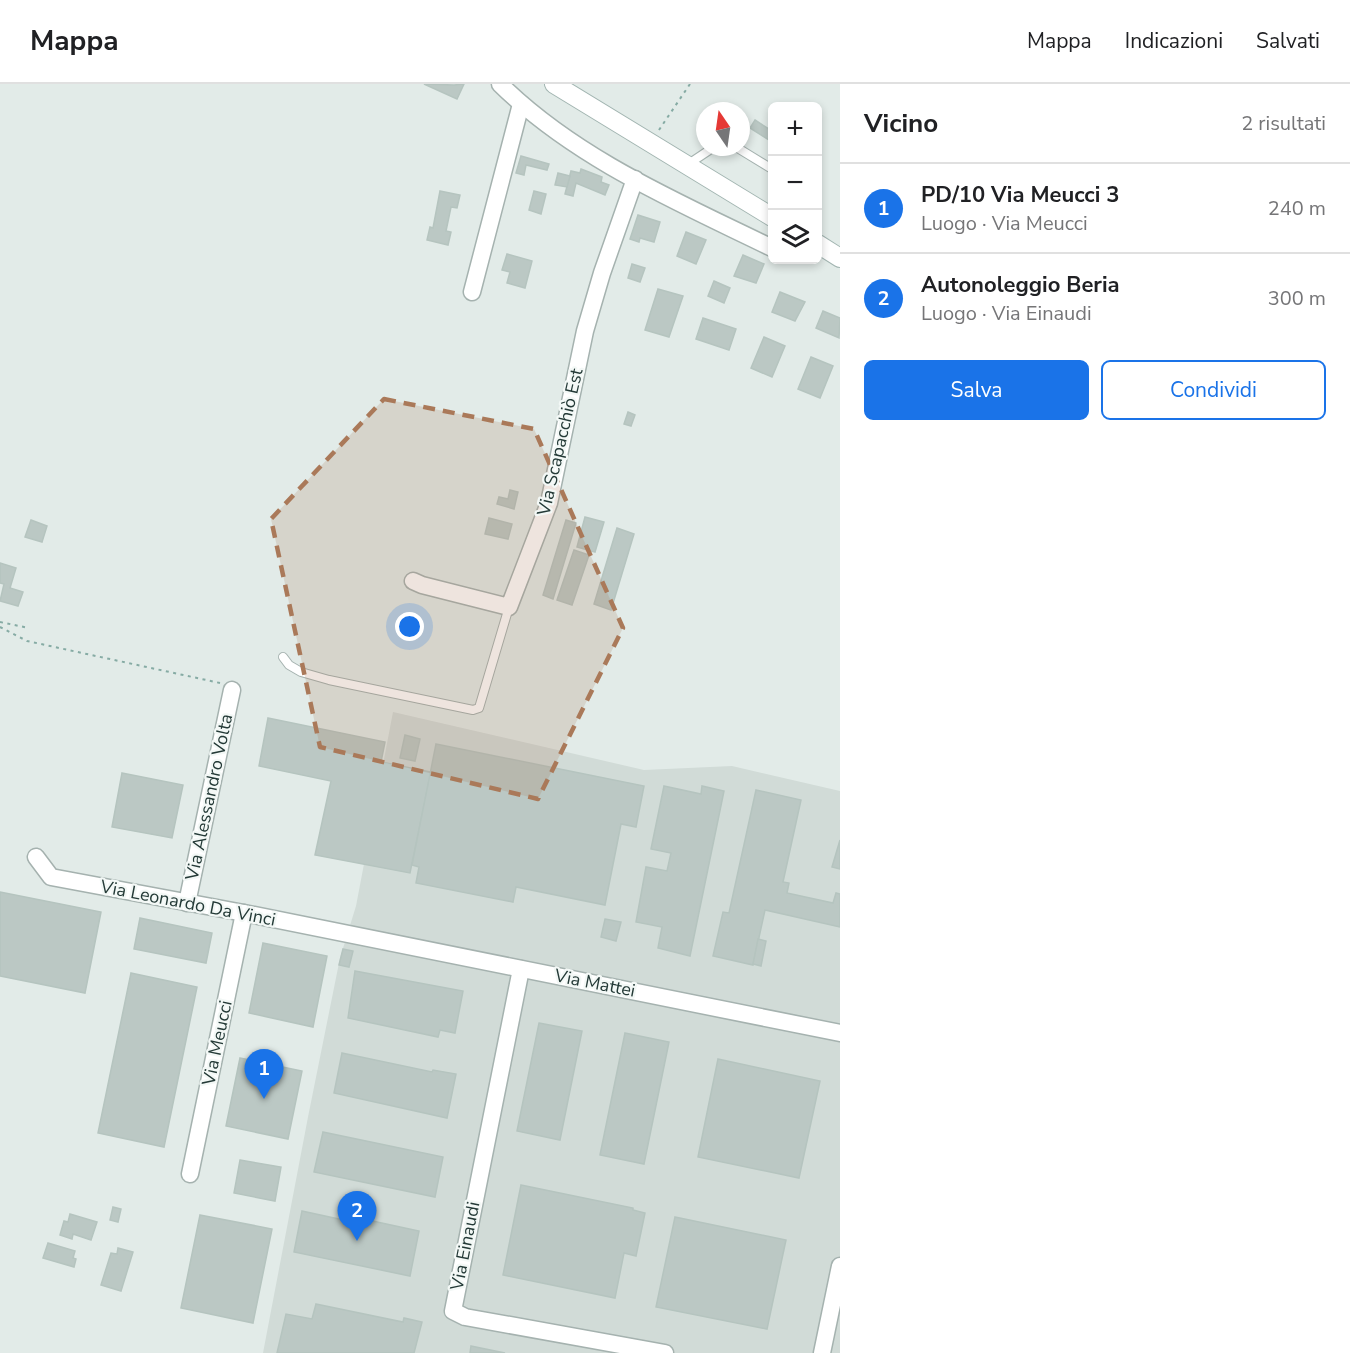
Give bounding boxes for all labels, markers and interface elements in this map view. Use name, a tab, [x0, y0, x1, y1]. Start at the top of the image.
text: Mappa	[30, 22, 119, 60]
text: Mappa	[1027, 27, 1092, 55]
text: Indicazioni	[1125, 27, 1223, 55]
text: Salvati	[1256, 27, 1320, 55]
north arrow	[696, 102, 750, 156]
map controls	[768, 102, 822, 264]
button: +	[768, 102, 822, 156]
text: Vicino	[864, 106, 938, 141]
text: 2 risultati	[1241, 110, 1326, 137]
button: −	[768, 156, 822, 210]
text: PD/10 Via Meucci 3	[921, 180, 1119, 210]
text: 1	[878, 195, 890, 222]
text: 240 m	[1268, 195, 1326, 222]
button: layers	[768, 210, 822, 264]
text: Luogo · Via Meucci	[921, 210, 1088, 237]
text: Autonoleggio Beria	[921, 270, 1120, 300]
text: 2	[878, 285, 890, 312]
text: 300 m	[1268, 285, 1326, 312]
text: Luogo · Via Einaudi	[921, 300, 1092, 327]
button: Salva	[864, 360, 1089, 420]
button: Condividi	[1101, 360, 1326, 420]
street label: Via Scapacchiò Est	[531, 365, 589, 519]
your location	[395, 612, 424, 641]
street label: Via Alessandro Volta	[179, 712, 238, 883]
street label: Via Leonardo Da Vinci	[97, 874, 278, 932]
street label: Via Mattei	[552, 963, 637, 1003]
street label: Via Meucci	[196, 998, 238, 1089]
pin: 1	[244, 1050, 284, 1099]
pin: 2	[338, 1192, 376, 1241]
street label: Via Einaudi	[444, 1200, 485, 1293]

